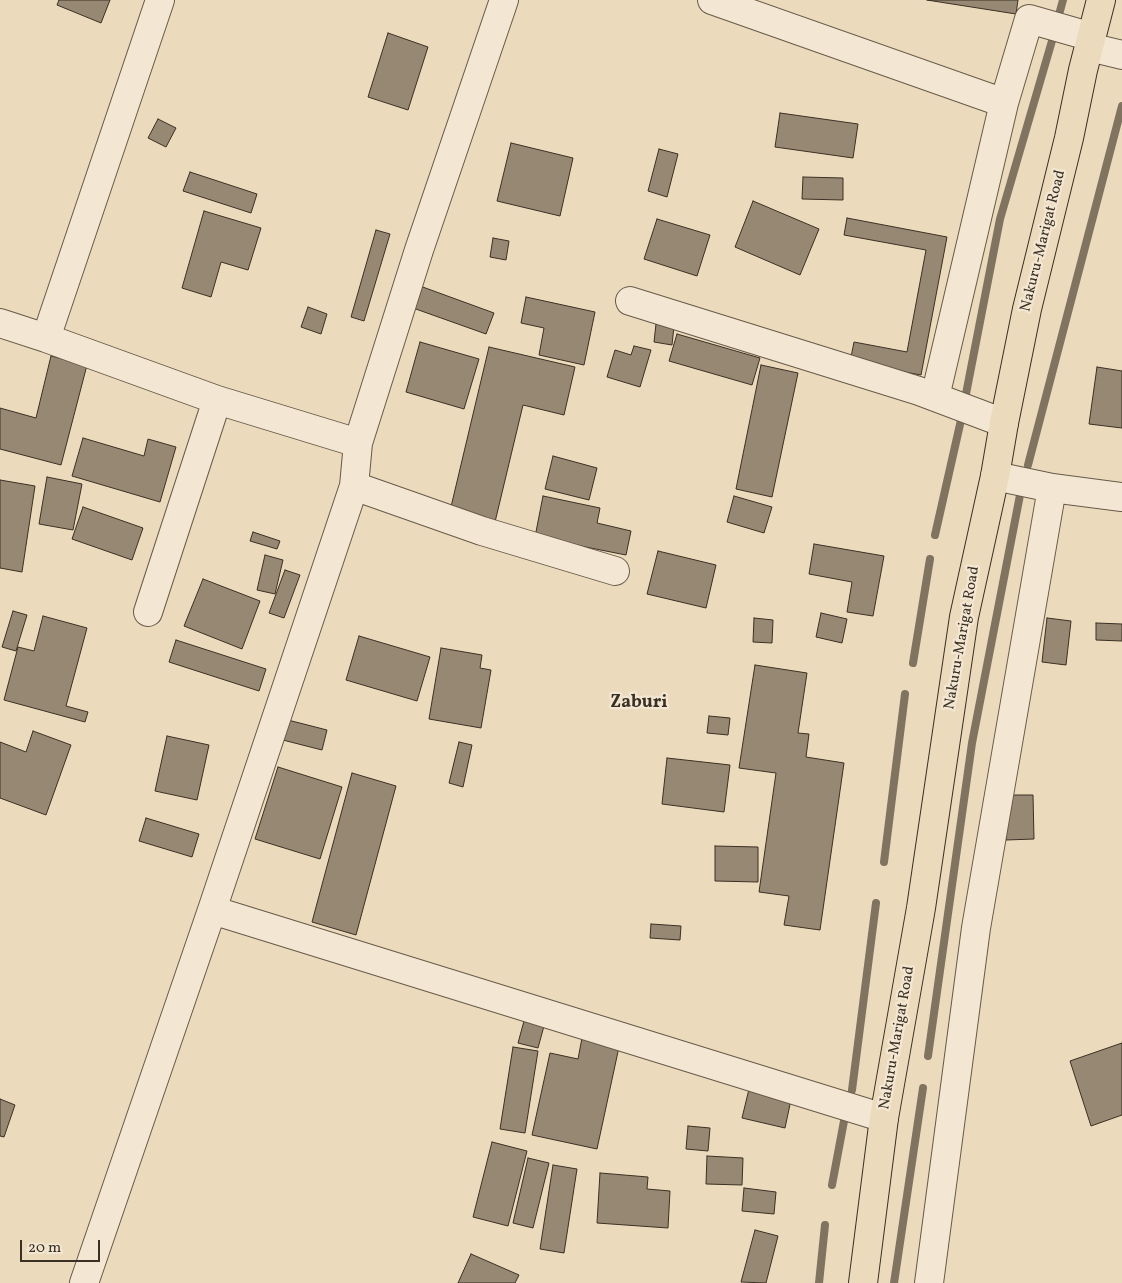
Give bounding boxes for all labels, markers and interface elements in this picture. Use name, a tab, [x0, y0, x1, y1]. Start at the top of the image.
street label: Nakuru-Marigat Road	[1018, 168, 1070, 314]
street label: Nakuru-Marigat Road	[942, 565, 984, 711]
district label: Zaburi	[610, 693, 668, 715]
street label: Nakuru-Marigat Road	[877, 965, 919, 1111]
scale bar	[22, 1230, 102, 1262]
text: 20 m	[28, 1238, 61, 1259]

